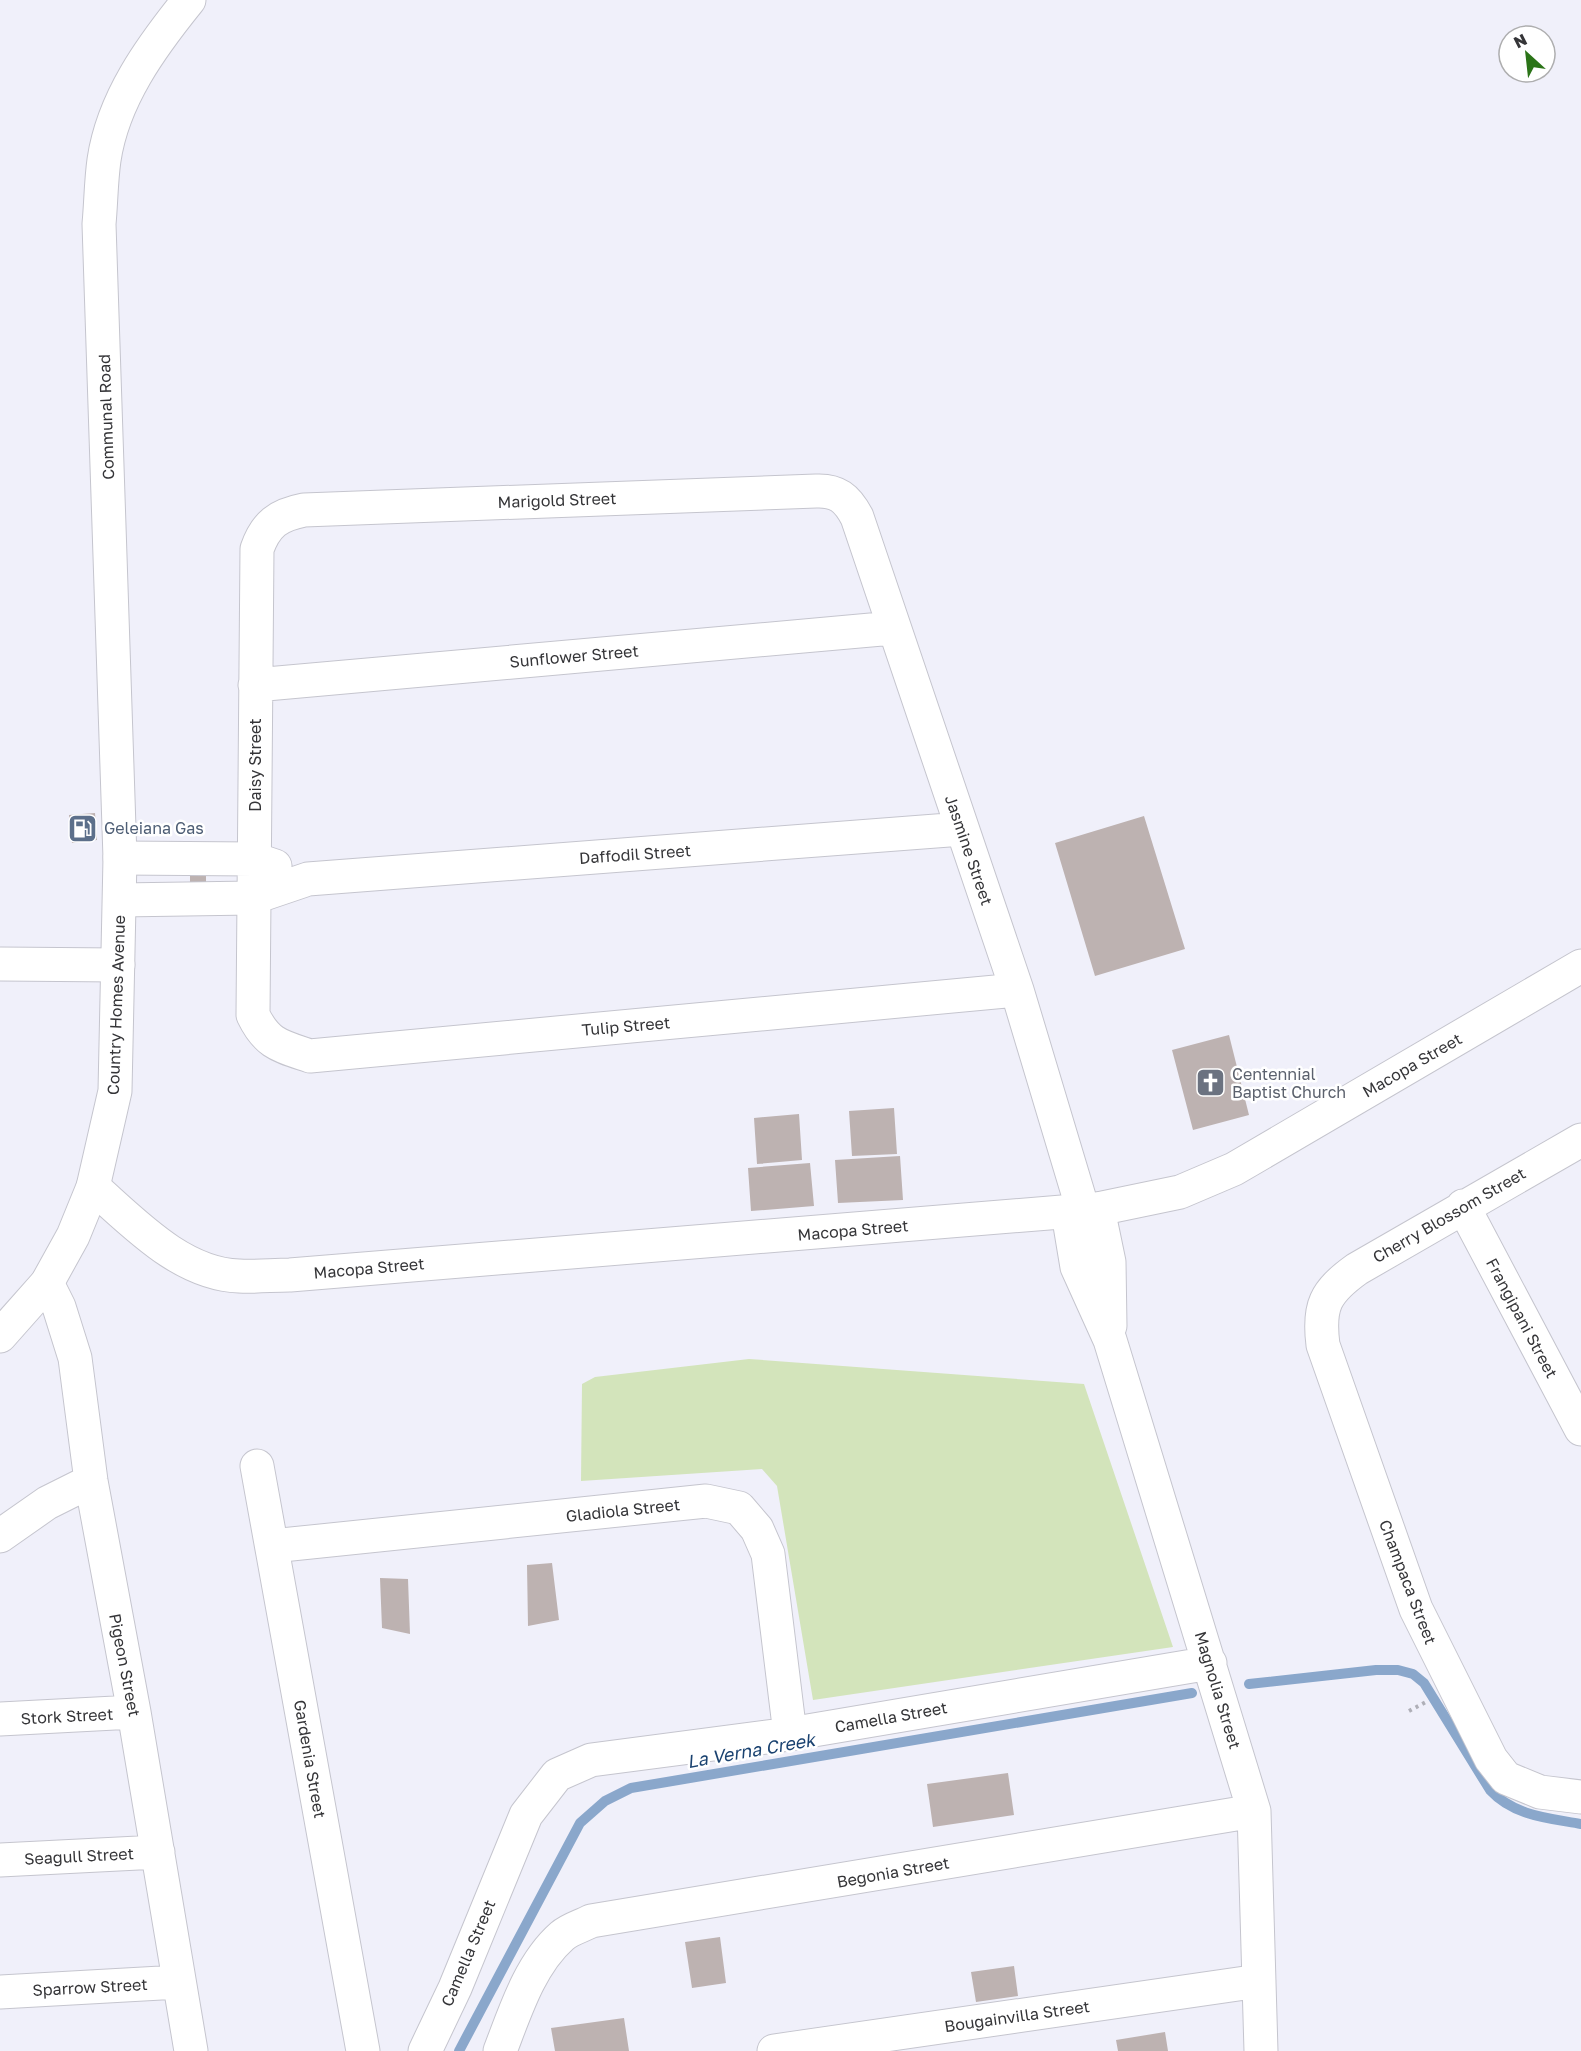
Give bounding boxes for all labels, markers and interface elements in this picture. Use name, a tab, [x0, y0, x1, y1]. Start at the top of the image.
north arrow	[1497, 24, 1557, 84]
text: N	[1510, 29, 1530, 52]
street label: Communal Road	[94, 354, 118, 480]
street label: Marigold Street	[497, 488, 617, 512]
street label: Sunflower Street	[509, 640, 639, 672]
street label: Daisy Street	[245, 718, 265, 812]
street label: Jasmine Street	[941, 792, 997, 908]
fuel station icon: Geleiana Gas	[67, 812, 99, 844]
place label: Geleiana Gas	[104, 818, 204, 838]
street label: Daffodil Street	[578, 840, 692, 868]
street label: Country Homes Avenue	[103, 915, 129, 1095]
street label: Tulip Street	[581, 1012, 671, 1040]
street label: Macopa Street	[1359, 1028, 1465, 1102]
place label: Centennial Baptist Church	[1232, 1064, 1346, 1102]
church icon: Centennial Baptist Church	[1195, 1067, 1227, 1099]
street label: Cherry Blossom Street	[1369, 1163, 1529, 1267]
street label: Macopa Street	[797, 1215, 909, 1245]
street label: Macopa Street	[313, 1253, 425, 1283]
street label: Frangipani Street	[1482, 1255, 1562, 1381]
street label: Gladiola Street	[565, 1494, 681, 1526]
street label: Champaca Street	[1375, 1517, 1441, 1647]
street label: Pigeon Street	[105, 1612, 145, 1718]
street label: Magnolia Street	[1191, 1629, 1245, 1751]
street label: Camella Street	[833, 1697, 949, 1737]
street label: Gardenia Street	[290, 1698, 330, 1820]
street label: Stork Street	[20, 1704, 114, 1728]
water label: La Verna Creek	[685, 1728, 818, 1772]
street label: Seagull Street	[24, 1843, 134, 1869]
street label: Begonia Street	[835, 1852, 951, 1892]
street label: Camella Street	[437, 1897, 499, 2009]
street label: Sparrow Street	[32, 1974, 148, 2000]
street label: Bougainvilla Street	[943, 1996, 1091, 2036]

